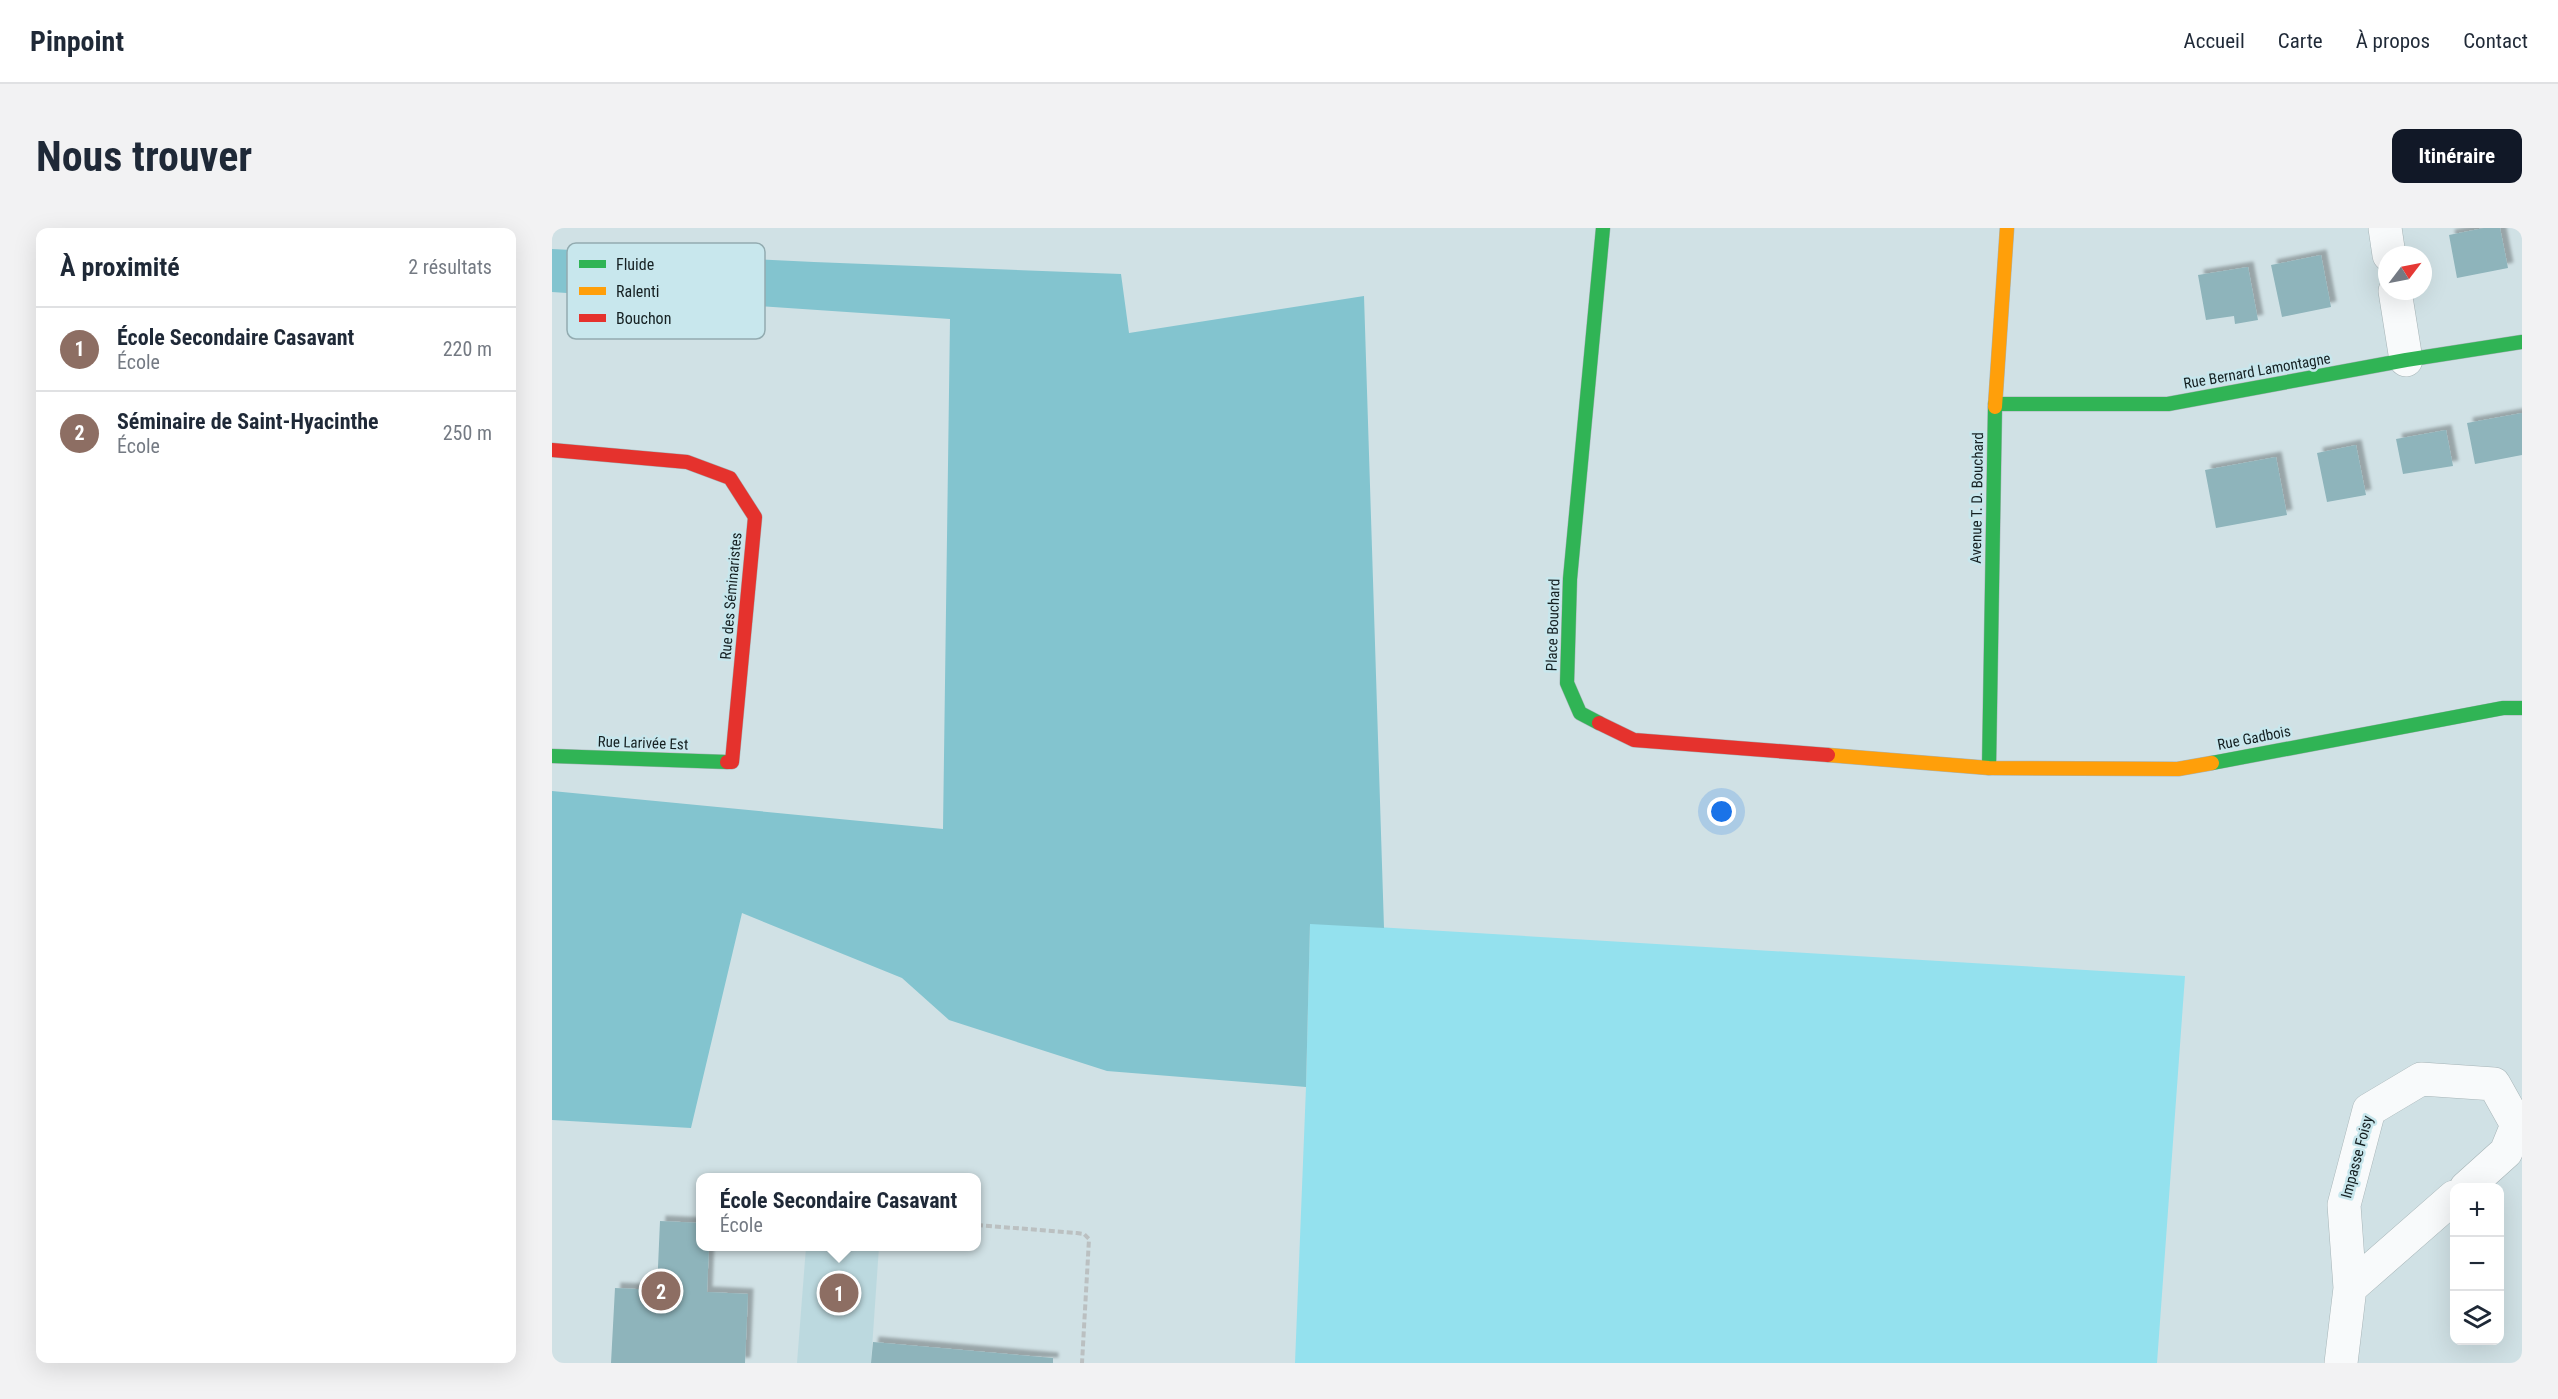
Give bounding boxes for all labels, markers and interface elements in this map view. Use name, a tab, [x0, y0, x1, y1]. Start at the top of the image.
text: Pinpoint	[30, 25, 124, 58]
text: Accueil	[2184, 29, 2245, 53]
text: Carte	[2278, 29, 2323, 53]
text: À propos	[2356, 29, 2430, 53]
text: Contact	[2463, 29, 2528, 53]
button: Itinéraire	[2392, 129, 2522, 183]
text: Nous trouver	[36, 132, 252, 181]
legend	[567, 243, 765, 339]
north arrow	[2378, 246, 2432, 300]
text: À proximité	[60, 252, 180, 282]
text: 2 résultats	[408, 255, 492, 279]
text: Fluide	[616, 255, 654, 274]
text: Ralenti	[616, 282, 659, 301]
text: Bouchon	[616, 309, 671, 328]
text: École Secondaire Casavant	[117, 325, 354, 350]
text: 1	[74, 337, 85, 361]
text: 220 m	[443, 337, 492, 361]
street label: Rue Bernard Lamontagne	[2182, 349, 2332, 393]
text: École	[117, 350, 160, 374]
text: Séminaire de Saint-Hyacinthe	[117, 409, 379, 434]
text: 2	[74, 421, 85, 445]
text: 250 m	[443, 421, 492, 445]
street label: Avenue T. D. Bouchard	[1967, 432, 1987, 564]
text: École	[117, 434, 160, 458]
street label: Rue des Séminaristes	[716, 532, 746, 660]
street label: Place Bouchard	[1542, 578, 1564, 672]
street label: Rue Gadbois	[2216, 722, 2292, 754]
street label: Rue Larivée Est	[597, 732, 689, 754]
your location	[1707, 797, 1736, 826]
street label: Impasse Foisy	[2337, 1114, 2377, 1200]
popup	[696, 1173, 981, 1251]
map controls	[2450, 1183, 2504, 1345]
button: +	[2450, 1183, 2504, 1237]
text: École Secondaire Casavant	[720, 1188, 957, 1213]
text: École	[720, 1213, 763, 1237]
button: −	[2450, 1237, 2504, 1291]
pin: 2	[642, 1268, 680, 1314]
pin: 1	[820, 1270, 858, 1316]
button: layers	[2450, 1291, 2504, 1345]

